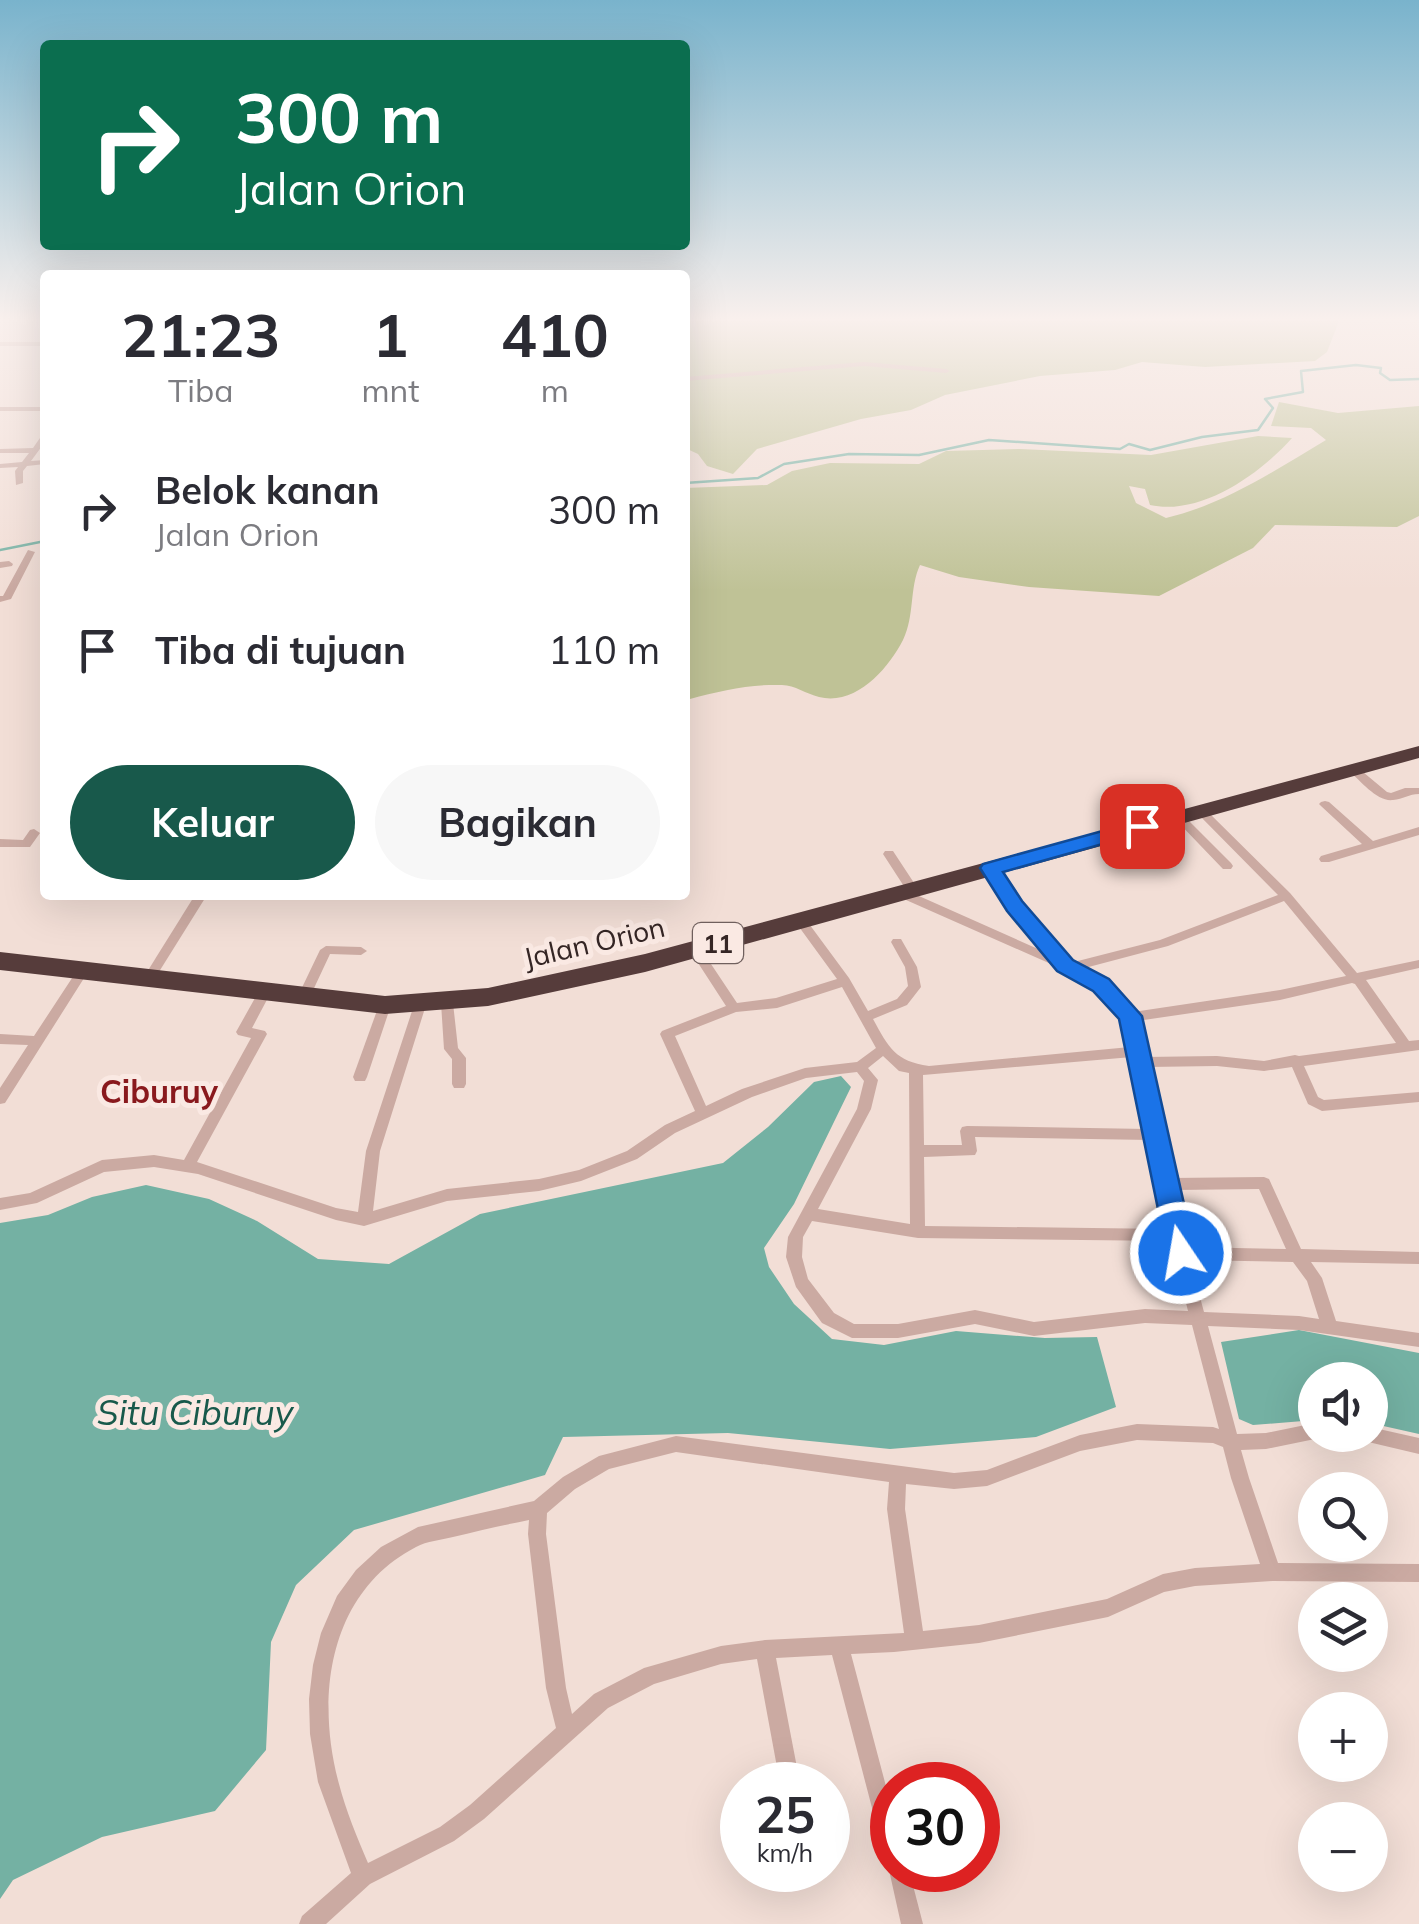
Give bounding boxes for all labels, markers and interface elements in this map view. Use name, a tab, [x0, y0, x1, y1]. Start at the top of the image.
text: 300 m	[235, 73, 443, 161]
icon: right	[70, 80, 200, 210]
text: Jalan Orion	[235, 160, 466, 216]
text: 21:23	[121, 297, 280, 372]
text: 1	[372, 297, 408, 372]
text: 410	[501, 297, 609, 372]
text: Tiba	[168, 370, 233, 410]
text: mnt	[361, 370, 419, 410]
text: m	[541, 370, 569, 410]
text: Belok kanan	[155, 466, 380, 514]
icon: right	[70, 483, 125, 538]
text: 300 m	[548, 486, 660, 534]
text: Jalan Orion	[155, 514, 320, 554]
icon: arrive	[70, 623, 125, 678]
text: Tiba di tujuan	[155, 626, 406, 674]
text: 110 m	[548, 626, 660, 674]
button: Keluar	[70, 765, 355, 880]
button: Bagikan	[375, 765, 660, 880]
pin	[1100, 784, 1185, 869]
icon: arrive	[1115, 799, 1170, 854]
street label: Jalan Orion	[520, 909, 668, 975]
road number: 11	[693, 923, 743, 963]
district label: Ciburuy	[100, 1071, 219, 1111]
position arrow	[1129, 1201, 1233, 1305]
map controls	[1298, 1362, 1388, 1892]
button: sound	[1298, 1362, 1388, 1452]
water label: Situ Ciburuy	[97, 1390, 295, 1434]
button: search	[1298, 1472, 1388, 1562]
button: layers	[1298, 1582, 1388, 1672]
button: +	[1298, 1692, 1388, 1782]
speed limit sign: 30	[870, 1762, 1000, 1892]
text: 25	[755, 1783, 815, 1846]
button: −	[1298, 1802, 1388, 1892]
text: km/h	[757, 1837, 813, 1868]

